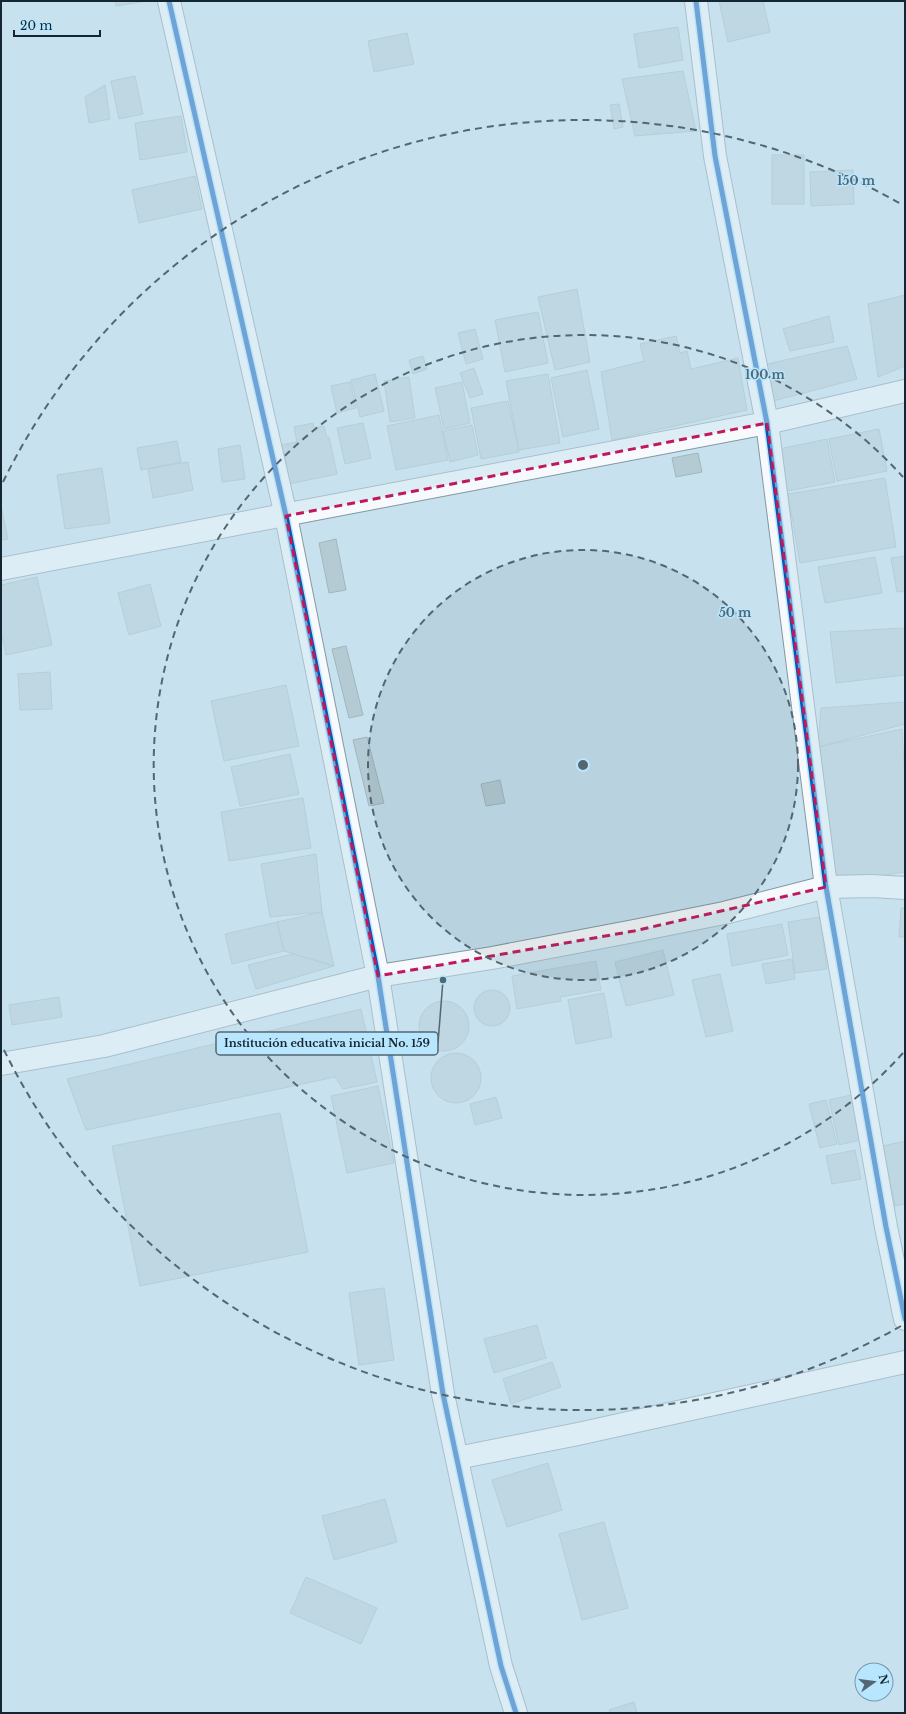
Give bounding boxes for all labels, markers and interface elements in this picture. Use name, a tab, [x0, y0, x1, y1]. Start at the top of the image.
scale bar	[14, 12, 100, 38]
text: 20 m	[20, 18, 52, 33]
text: 150 m	[837, 173, 876, 188]
text: 100 m	[745, 367, 786, 382]
text: 50 m	[719, 605, 752, 620]
centre of rings	[576, 758, 590, 772]
callout: Institución educativa inicial No. 159	[216, 1032, 438, 1055]
text: Institución educativa inicial No. 159	[224, 1036, 430, 1050]
north arrow	[854, 1662, 894, 1702]
text: N	[876, 1673, 892, 1687]

